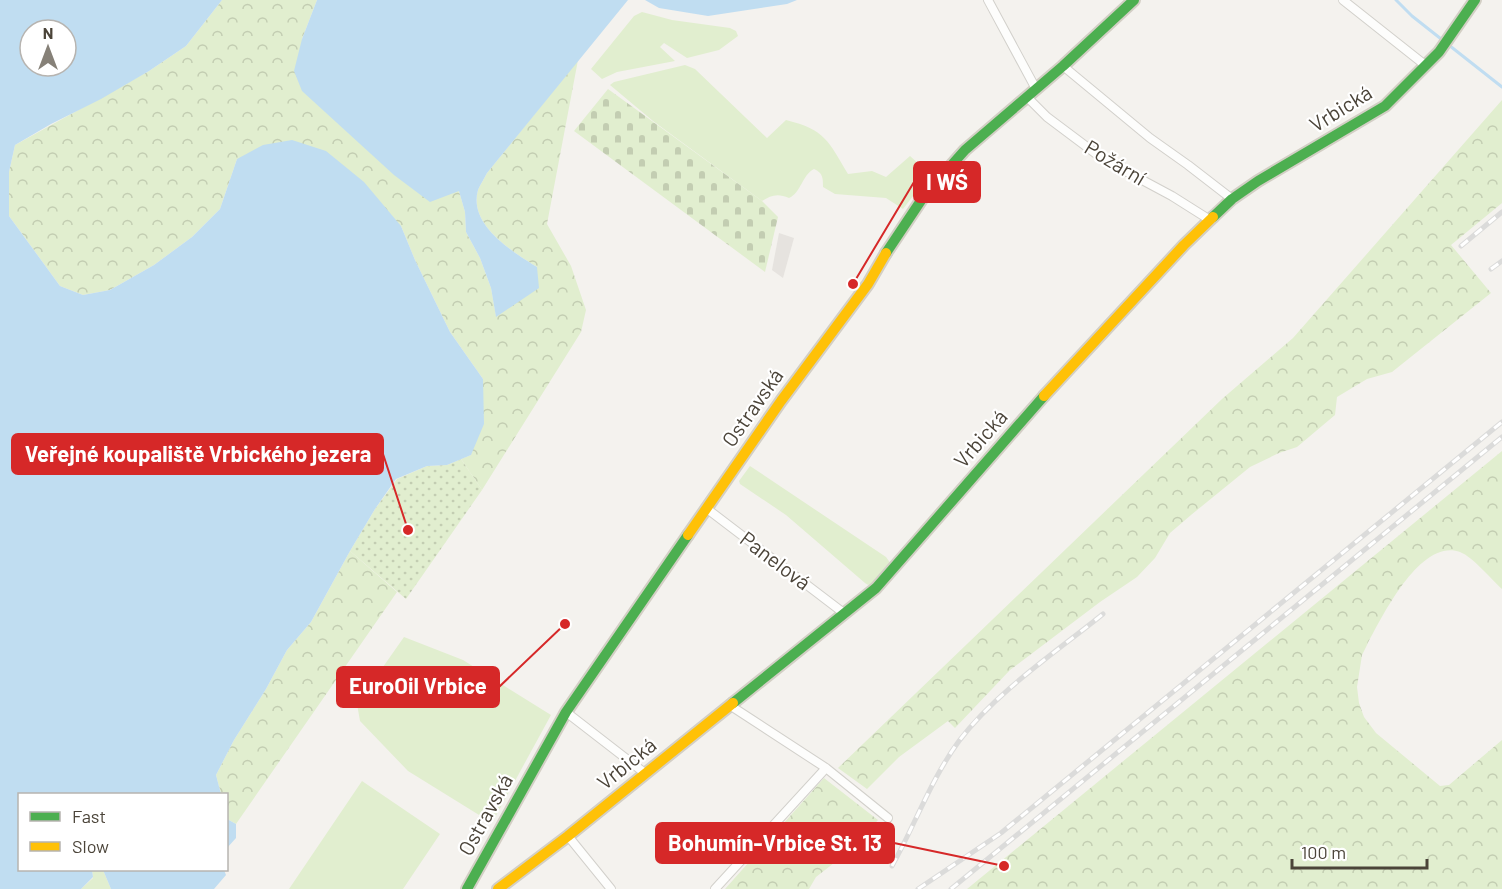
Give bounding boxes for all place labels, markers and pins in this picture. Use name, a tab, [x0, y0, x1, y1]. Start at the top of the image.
callout: I WŚ	[914, 162, 980, 202]
callout: Veřejné koupaliště Vrbického jezera	[12, 434, 383, 474]
callout: EuroOil Vrbice	[337, 667, 499, 707]
callout: Bohumín-Vrbice St. 13	[656, 823, 894, 863]

